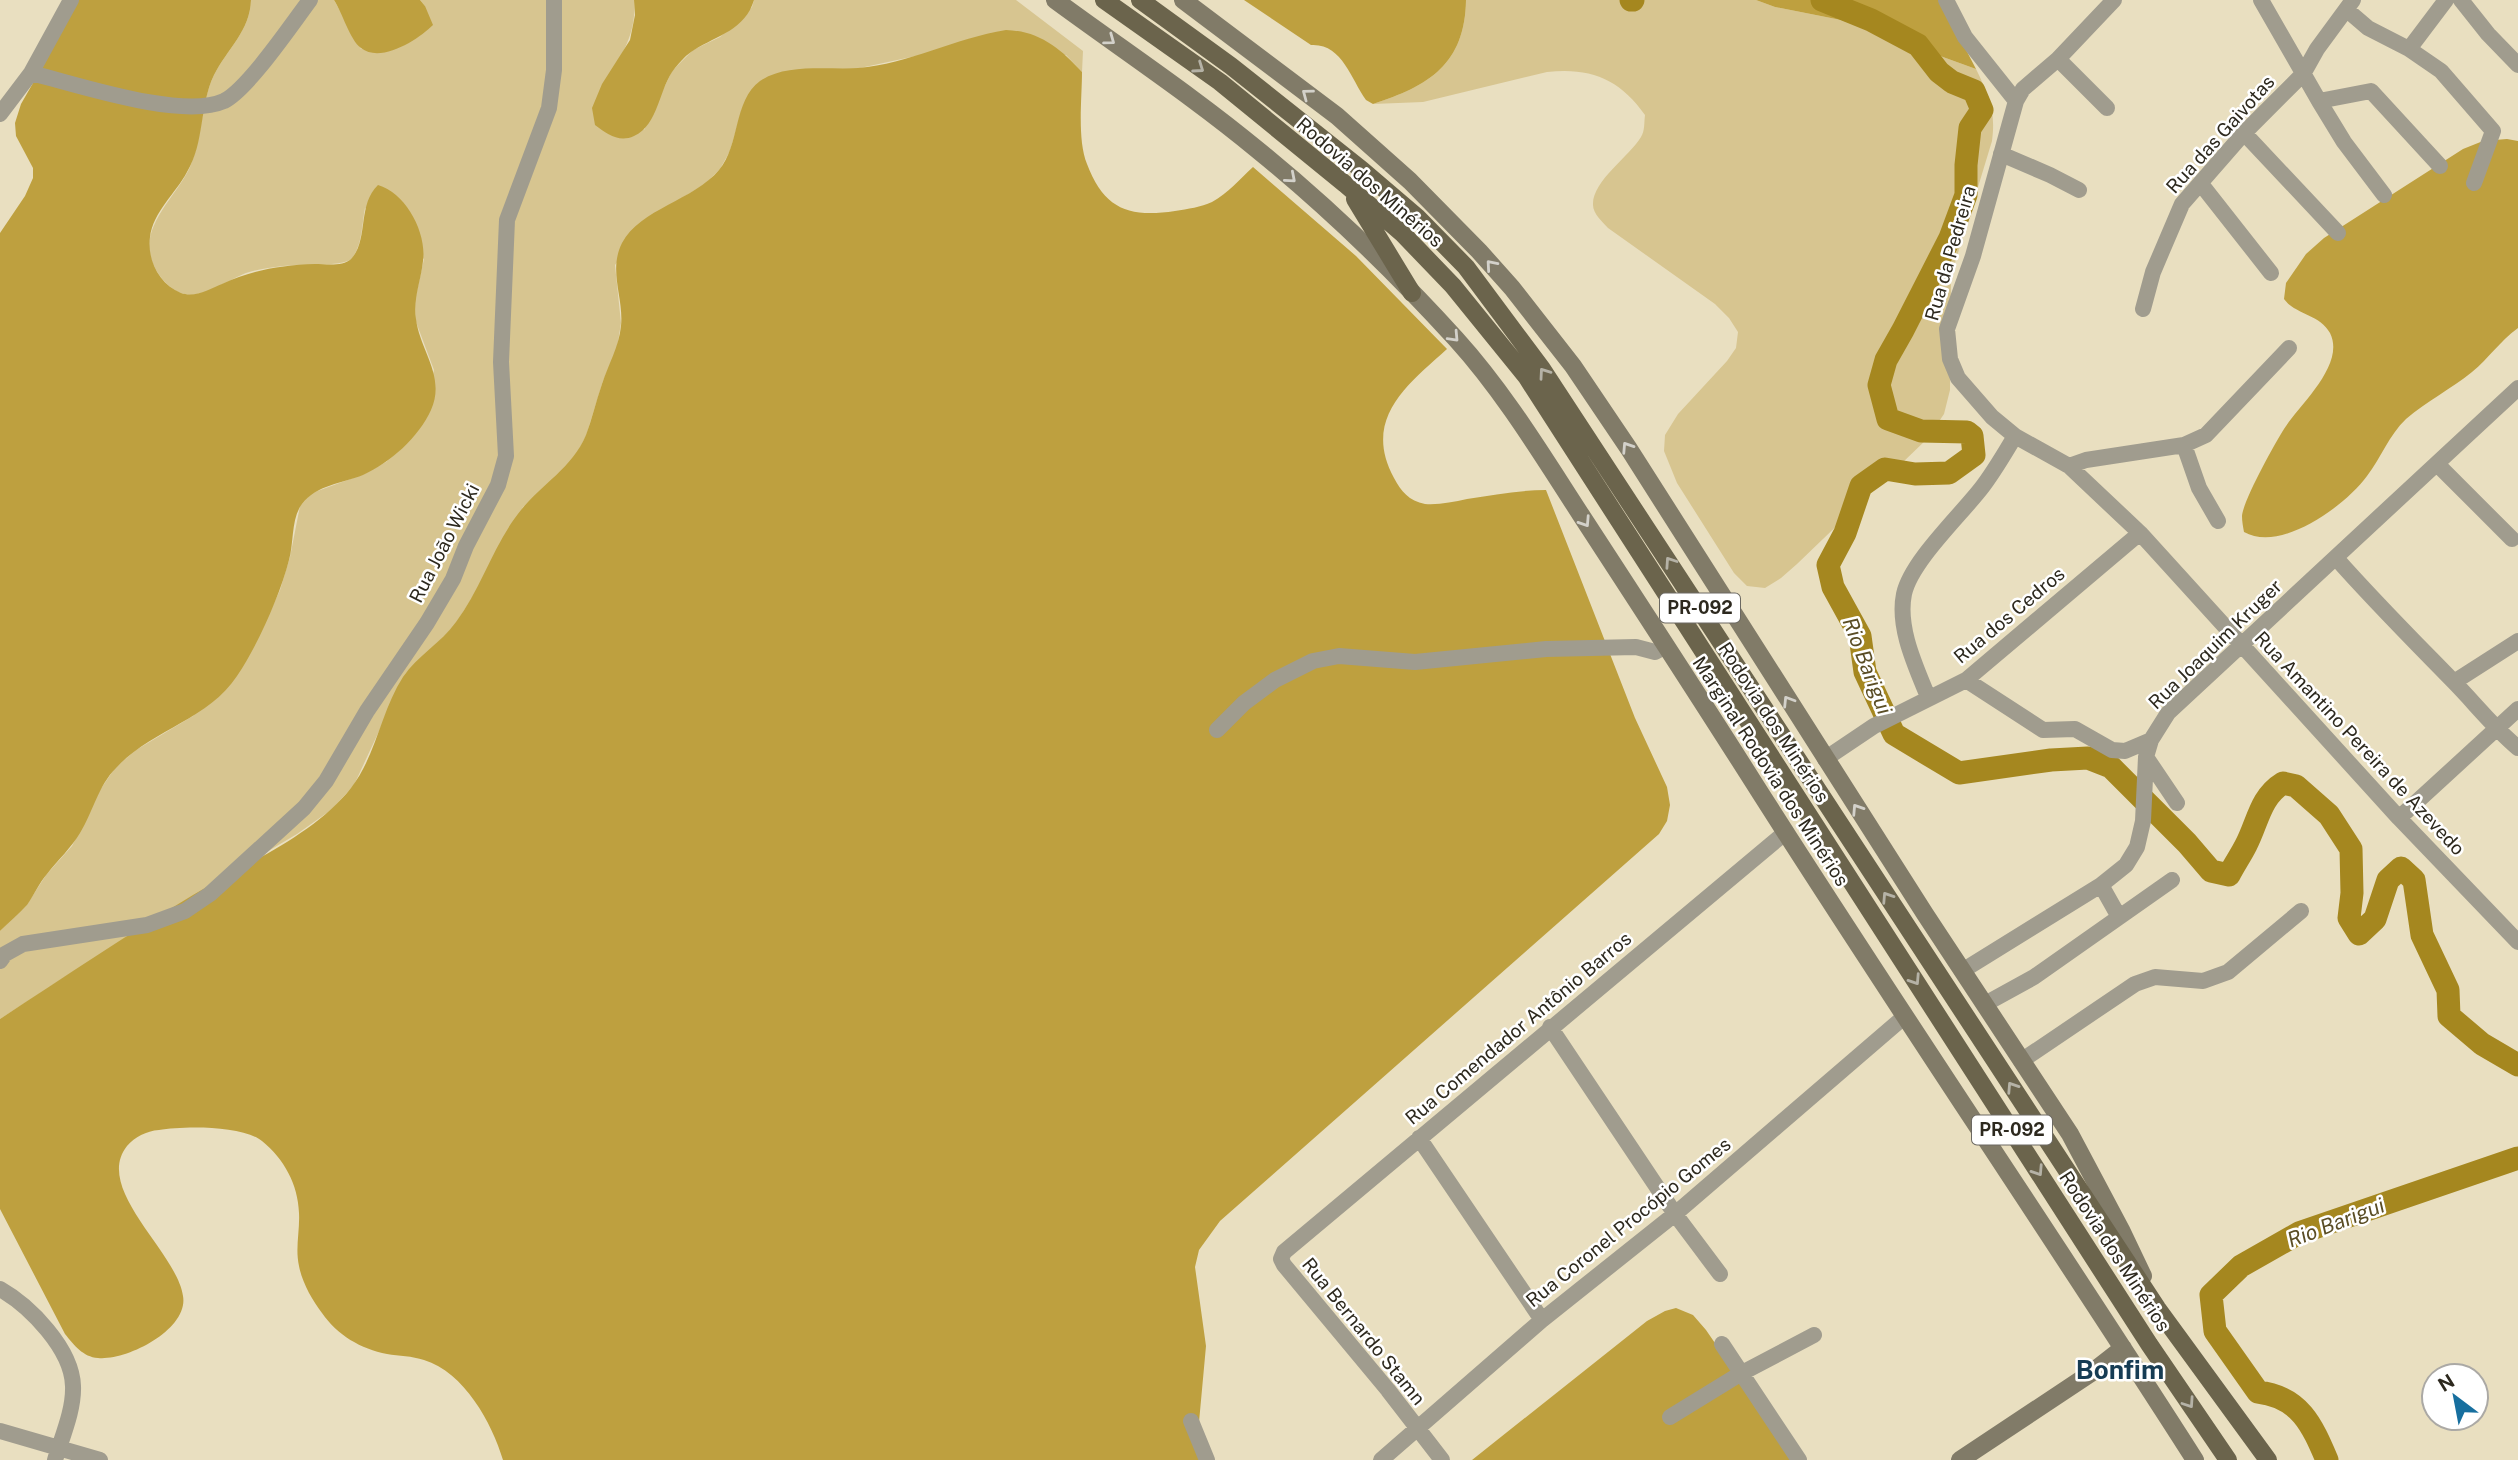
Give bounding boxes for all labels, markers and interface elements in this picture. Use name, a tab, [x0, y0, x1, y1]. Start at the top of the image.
one-way arrow	[1102, 32, 1115, 45]
one-way arrow	[1191, 60, 1204, 72]
street label: Rua das Gaivotas	[2161, 71, 2279, 197]
one-way arrow	[1302, 89, 1315, 102]
street label: Rodovia dos Minérios	[1292, 113, 1448, 251]
one-way arrow	[1283, 170, 1296, 182]
street label: Rua da Pedreira	[1920, 183, 1980, 323]
one-way arrow	[1487, 260, 1499, 273]
one-way arrow	[1445, 329, 1458, 342]
one-way arrow	[1540, 368, 1552, 381]
one-way arrow	[1623, 442, 1636, 455]
street label: Rua João Wicki	[405, 480, 483, 606]
one-way arrow	[1577, 514, 1590, 527]
one-way arrow	[1666, 557, 1678, 570]
street label: Rua dos Cedros	[1949, 562, 2069, 668]
street label: Rua Joaquim Kruger	[2144, 575, 2286, 713]
road number: PR-092	[1660, 594, 1740, 622]
water label: Rio Barigui	[1837, 614, 1897, 718]
street label: Rua Amantino Pereira de Azevedo	[2250, 627, 2470, 859]
street label: Rodovia dos Minérios	[1714, 638, 1834, 806]
street label: Marginal Rodovia dos Minérios	[1688, 652, 1854, 890]
one-way arrow	[1784, 696, 1797, 709]
one-way arrow	[1853, 804, 1866, 817]
one-way arrow	[1883, 892, 1895, 905]
street label: Rua Comendador Antônio Barros	[1401, 927, 1635, 1129]
one-way arrow	[1907, 972, 1920, 985]
one-way arrow	[2008, 1082, 2020, 1095]
road number: PR-092	[1972, 1115, 2052, 1144]
street label: Rua Coronel Procópio Gomes	[1521, 1133, 1735, 1311]
one-way arrow	[2030, 1163, 2043, 1176]
street label: Rodovia dos Minérios	[2055, 1167, 2175, 1335]
water label: Rio Barigui	[2284, 1193, 2388, 1253]
street label: Rua Bernardo Stamn	[1298, 1253, 1430, 1409]
district label: Bonfim	[2076, 1354, 2164, 1385]
north arrow	[2420, 1362, 2490, 1432]
text: N	[2434, 1369, 2458, 1396]
one-way arrow	[2181, 1395, 2193, 1408]

